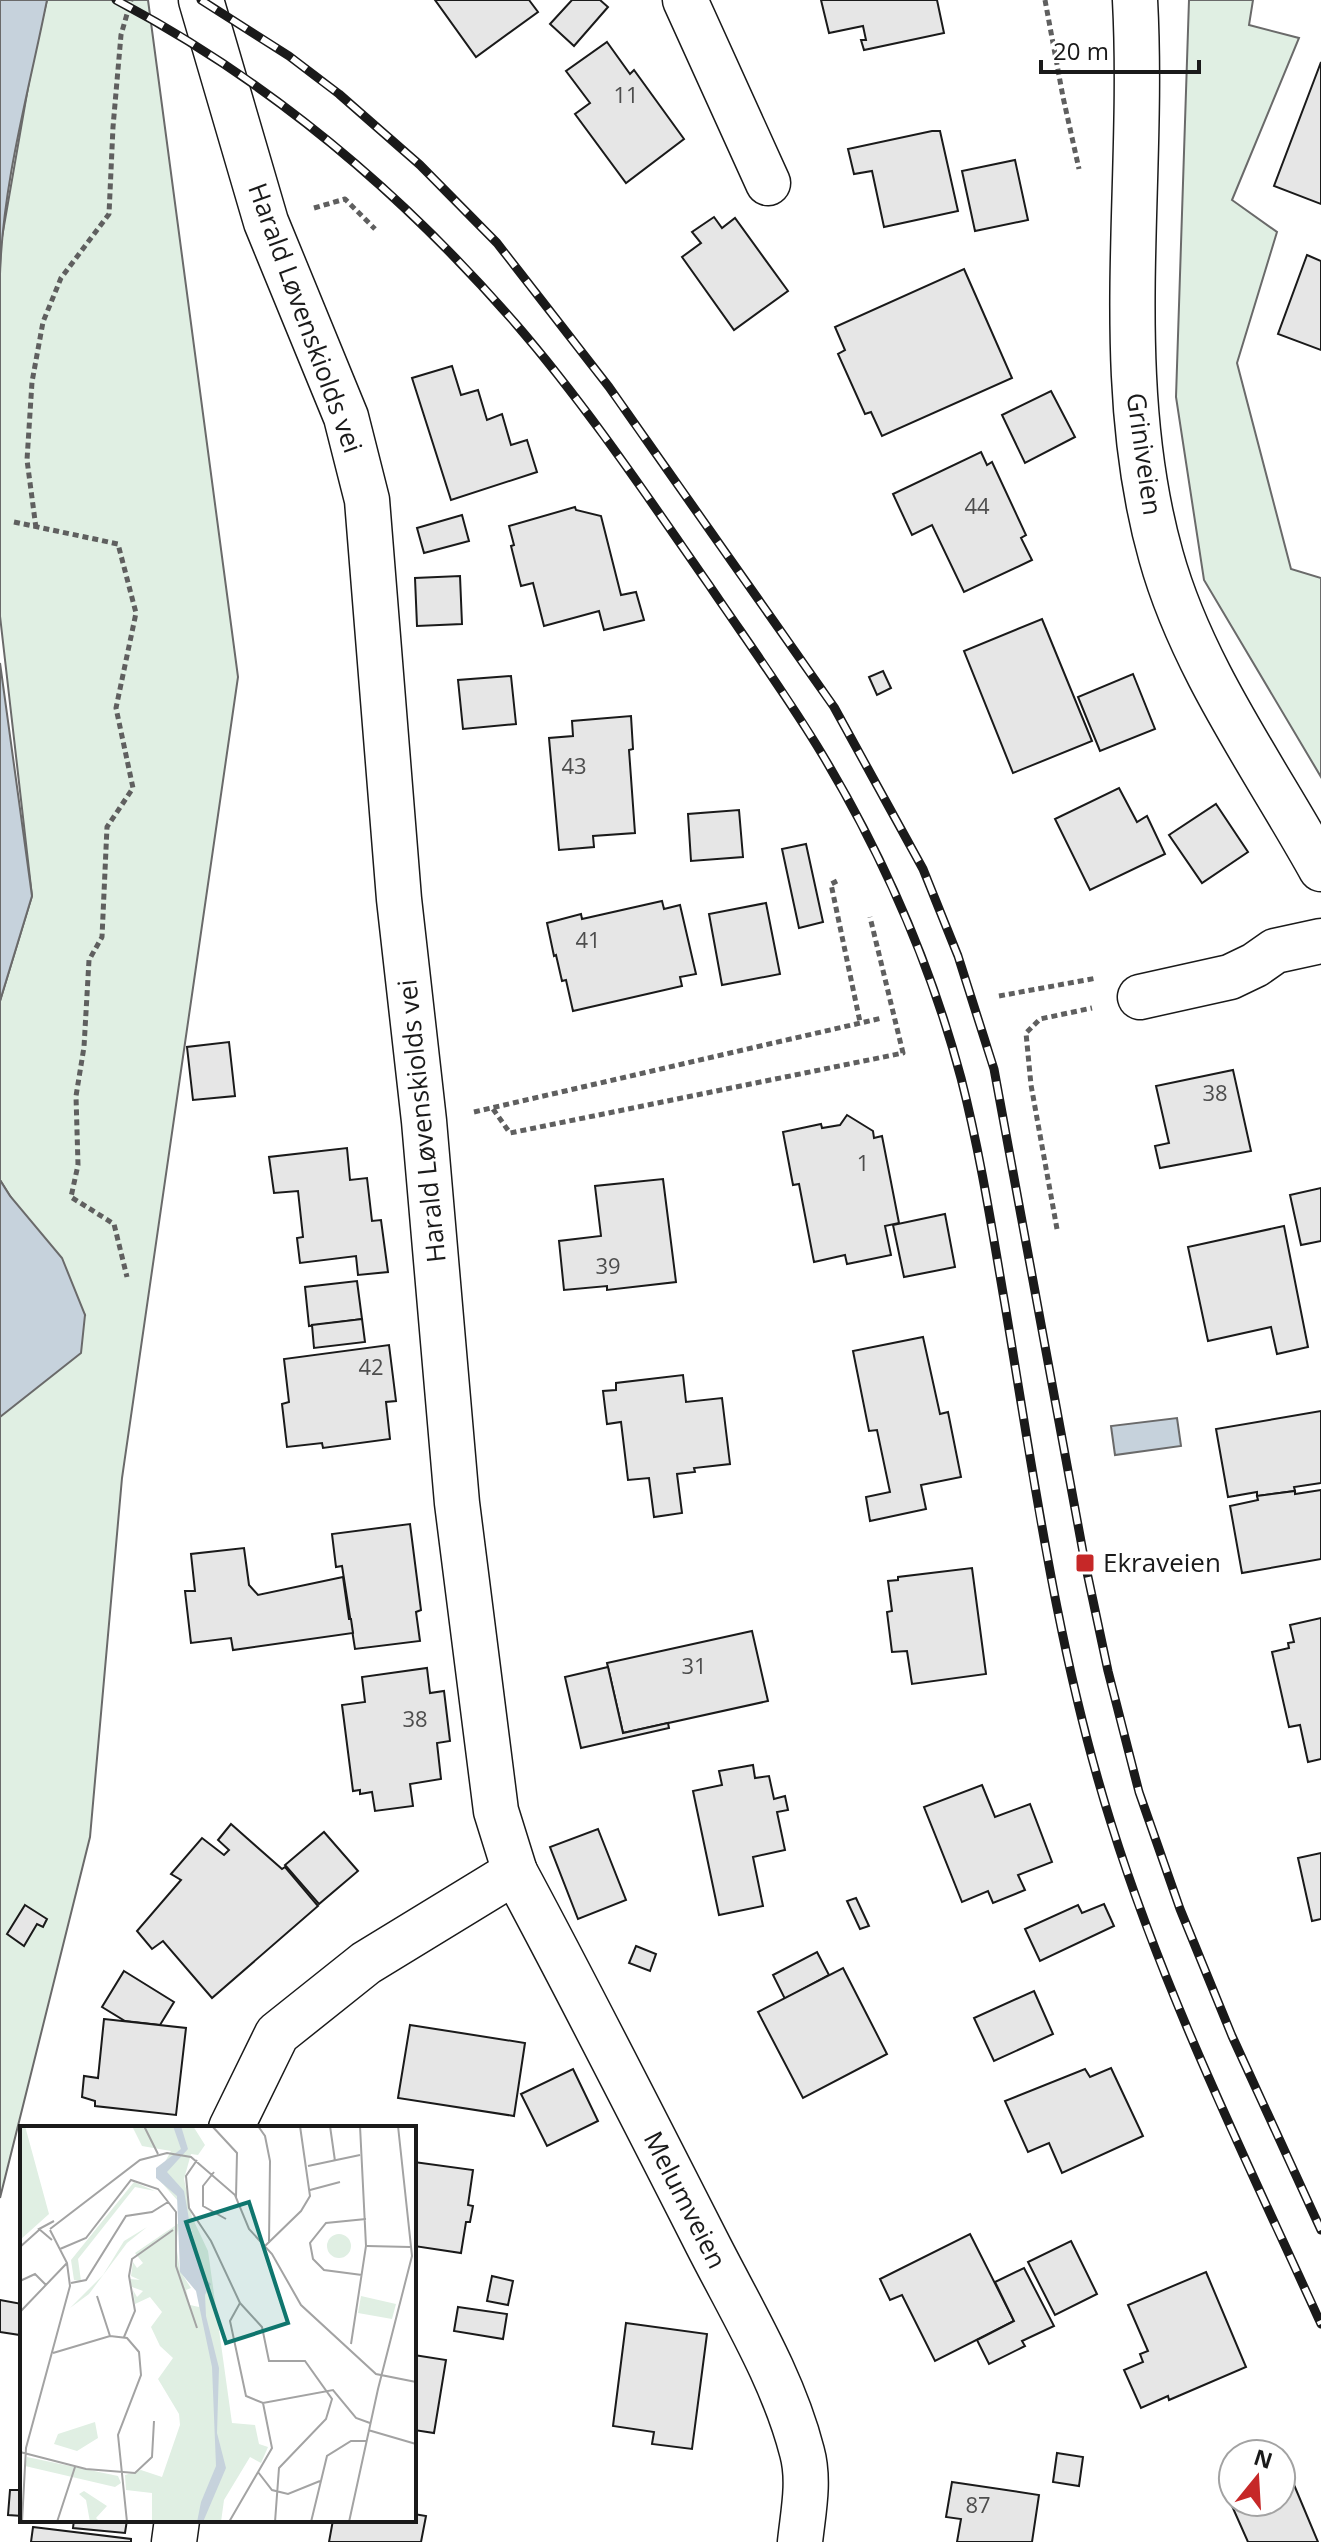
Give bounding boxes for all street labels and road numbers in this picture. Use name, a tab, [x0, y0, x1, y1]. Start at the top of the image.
street label: Harald Løvenskiolds vei	[240, 178, 372, 458]
street label: Griniveien	[1119, 390, 1171, 517]
street label: Harald Løvenskiolds vei	[388, 978, 454, 1265]
street label: Melumveien	[636, 2125, 736, 2274]

